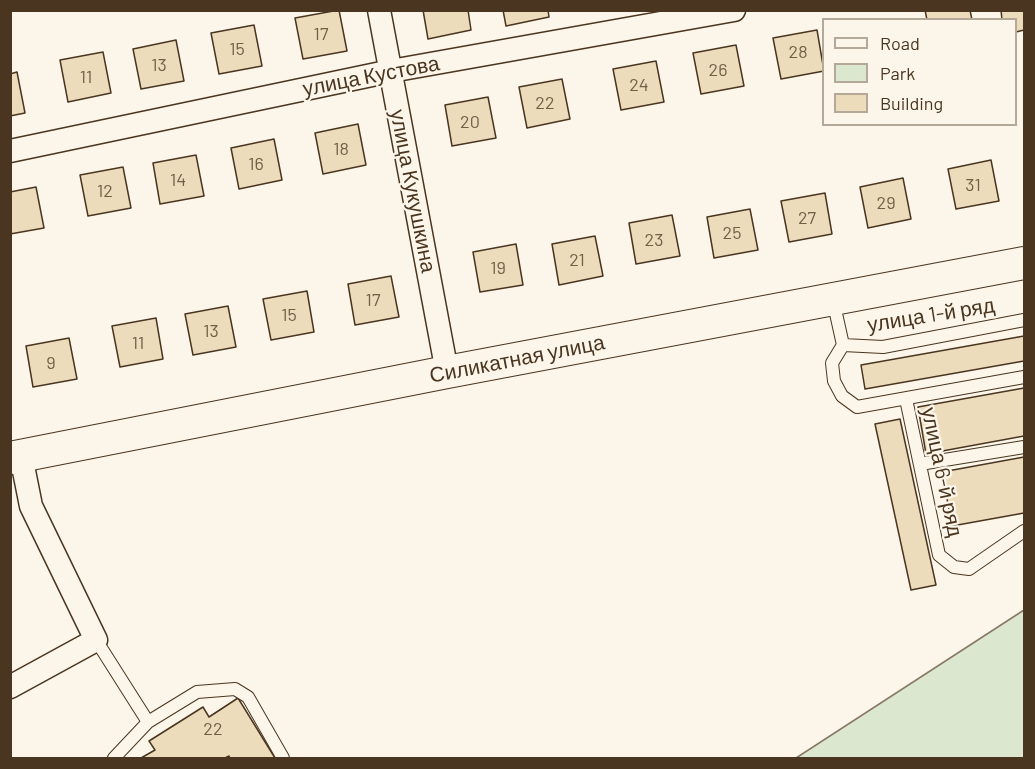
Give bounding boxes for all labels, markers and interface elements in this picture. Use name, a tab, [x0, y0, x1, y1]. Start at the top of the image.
legend	[822, 18, 1017, 126]
house number: 17	[314, 23, 328, 45]
text: Road	[880, 32, 920, 54]
house number: 15	[229, 38, 245, 60]
house number: 28	[788, 41, 808, 63]
street label: улица Кустова	[301, 50, 441, 102]
house number: 13	[151, 54, 167, 76]
house number: 26	[709, 59, 727, 81]
text: Park	[880, 62, 915, 84]
house number: 11	[80, 66, 92, 88]
house number: 24	[629, 74, 649, 96]
house number: 22	[535, 92, 555, 114]
text: Building	[880, 92, 943, 114]
street label: улица Кукушкина	[385, 107, 441, 275]
house number: 20	[460, 111, 480, 133]
house number: 18	[333, 138, 349, 160]
house number: 16	[248, 153, 264, 175]
house number: 14	[170, 169, 186, 191]
house number: 31	[965, 174, 981, 196]
house number: 12	[97, 180, 113, 202]
house number: 29	[876, 192, 896, 214]
house number: 27	[798, 207, 816, 229]
house number: 25	[723, 222, 741, 244]
house number: 23	[645, 229, 663, 251]
house number: 21	[569, 249, 585, 271]
house number: 19	[490, 257, 506, 279]
house number: 17	[366, 289, 380, 311]
street label: улица 1-й ряд	[866, 293, 996, 337]
house number: 15	[281, 304, 297, 326]
house number: 13	[203, 320, 219, 342]
street label: Силикатная улица	[427, 330, 607, 388]
house number: 11	[132, 332, 144, 354]
house number: 9	[46, 352, 56, 374]
street label: улица 6-й ряд	[916, 405, 968, 539]
house number: 22	[203, 718, 223, 740]

